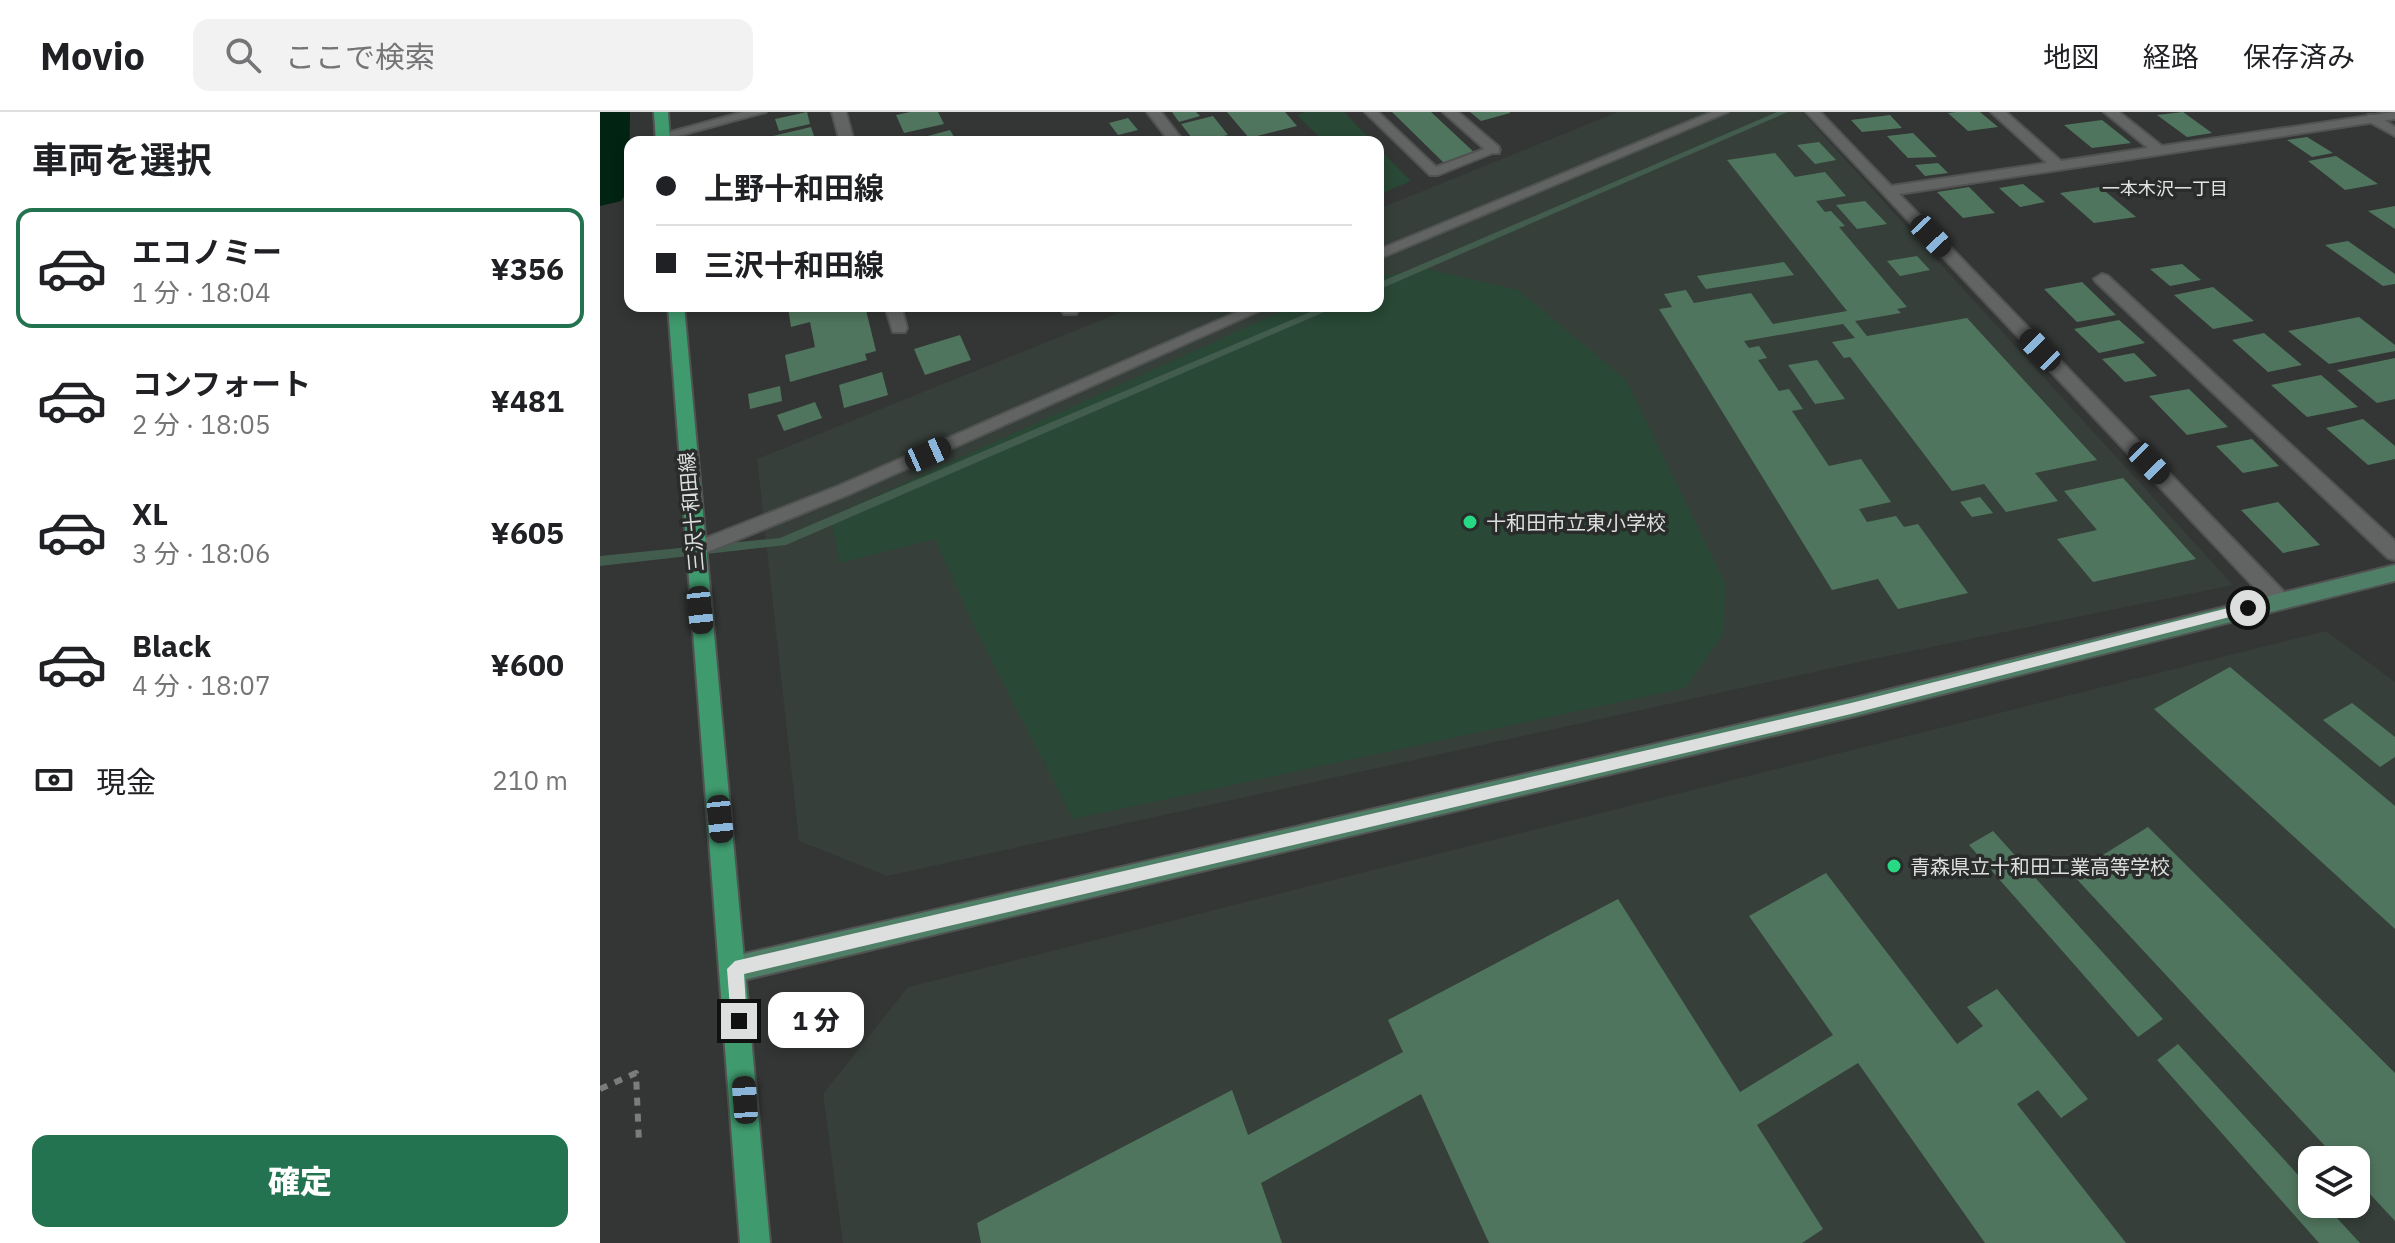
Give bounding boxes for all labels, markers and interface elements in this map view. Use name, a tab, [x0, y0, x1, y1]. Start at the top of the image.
search box	[193, 19, 753, 91]
text: Movio	[40, 31, 145, 80]
icon: search	[221, 33, 265, 77]
text: ここで検索	[285, 37, 435, 76]
text: 地図	[2043, 38, 2099, 75]
text: 経路	[2143, 38, 2199, 75]
text: 保存済み	[2243, 38, 2355, 75]
text: 車両を選択	[32, 136, 212, 183]
text: 上野十和田線	[704, 168, 884, 207]
district label: 一本木沢一丁目	[2102, 177, 2228, 200]
car	[1906, 210, 1956, 262]
icon: car	[36, 232, 108, 304]
text: エコノミー	[132, 232, 282, 271]
text: 三沢十和田線	[704, 245, 884, 284]
text: ¥356	[491, 249, 564, 288]
text: 1 分 · 18:04	[132, 275, 270, 309]
car	[2015, 324, 2065, 376]
icon: car	[36, 364, 108, 436]
text: コンフォート	[132, 364, 311, 403]
text: ¥481	[491, 381, 564, 420]
text: 2 分 · 18:05	[132, 407, 270, 441]
car	[901, 433, 955, 475]
car	[2124, 437, 2174, 489]
street label: 三沢十和田線	[672, 451, 710, 573]
text: XL	[132, 494, 168, 533]
icon: car	[36, 496, 108, 568]
place label: 十和田市立東小学校	[1486, 509, 1666, 536]
text: ¥605	[491, 513, 564, 552]
marker: 十和田市立東小学校	[1461, 513, 1479, 531]
text: 3 分 · 18:06	[132, 536, 270, 570]
car	[686, 585, 714, 635]
route start	[2230, 590, 2266, 626]
text: Black	[132, 626, 211, 665]
icon: car	[36, 628, 108, 700]
text: ¥600	[491, 645, 564, 684]
text: 4 分 · 18:07	[132, 668, 270, 702]
icon: cash	[32, 758, 76, 802]
text: 現金	[96, 762, 156, 801]
text: 210 m	[492, 763, 568, 797]
car	[706, 794, 734, 844]
place label: 青森県立十和田工業高等学校	[1910, 853, 2170, 880]
marker: 青森県立十和田工業高等学校	[1885, 857, 1903, 875]
callout: 1 分	[767, 993, 863, 1049]
route end	[721, 1003, 757, 1039]
text: 1 分	[792, 1003, 840, 1037]
car	[731, 1075, 759, 1125]
button: 確定	[32, 1135, 568, 1227]
map controls	[2298, 1146, 2370, 1218]
button: layers	[2298, 1146, 2370, 1218]

